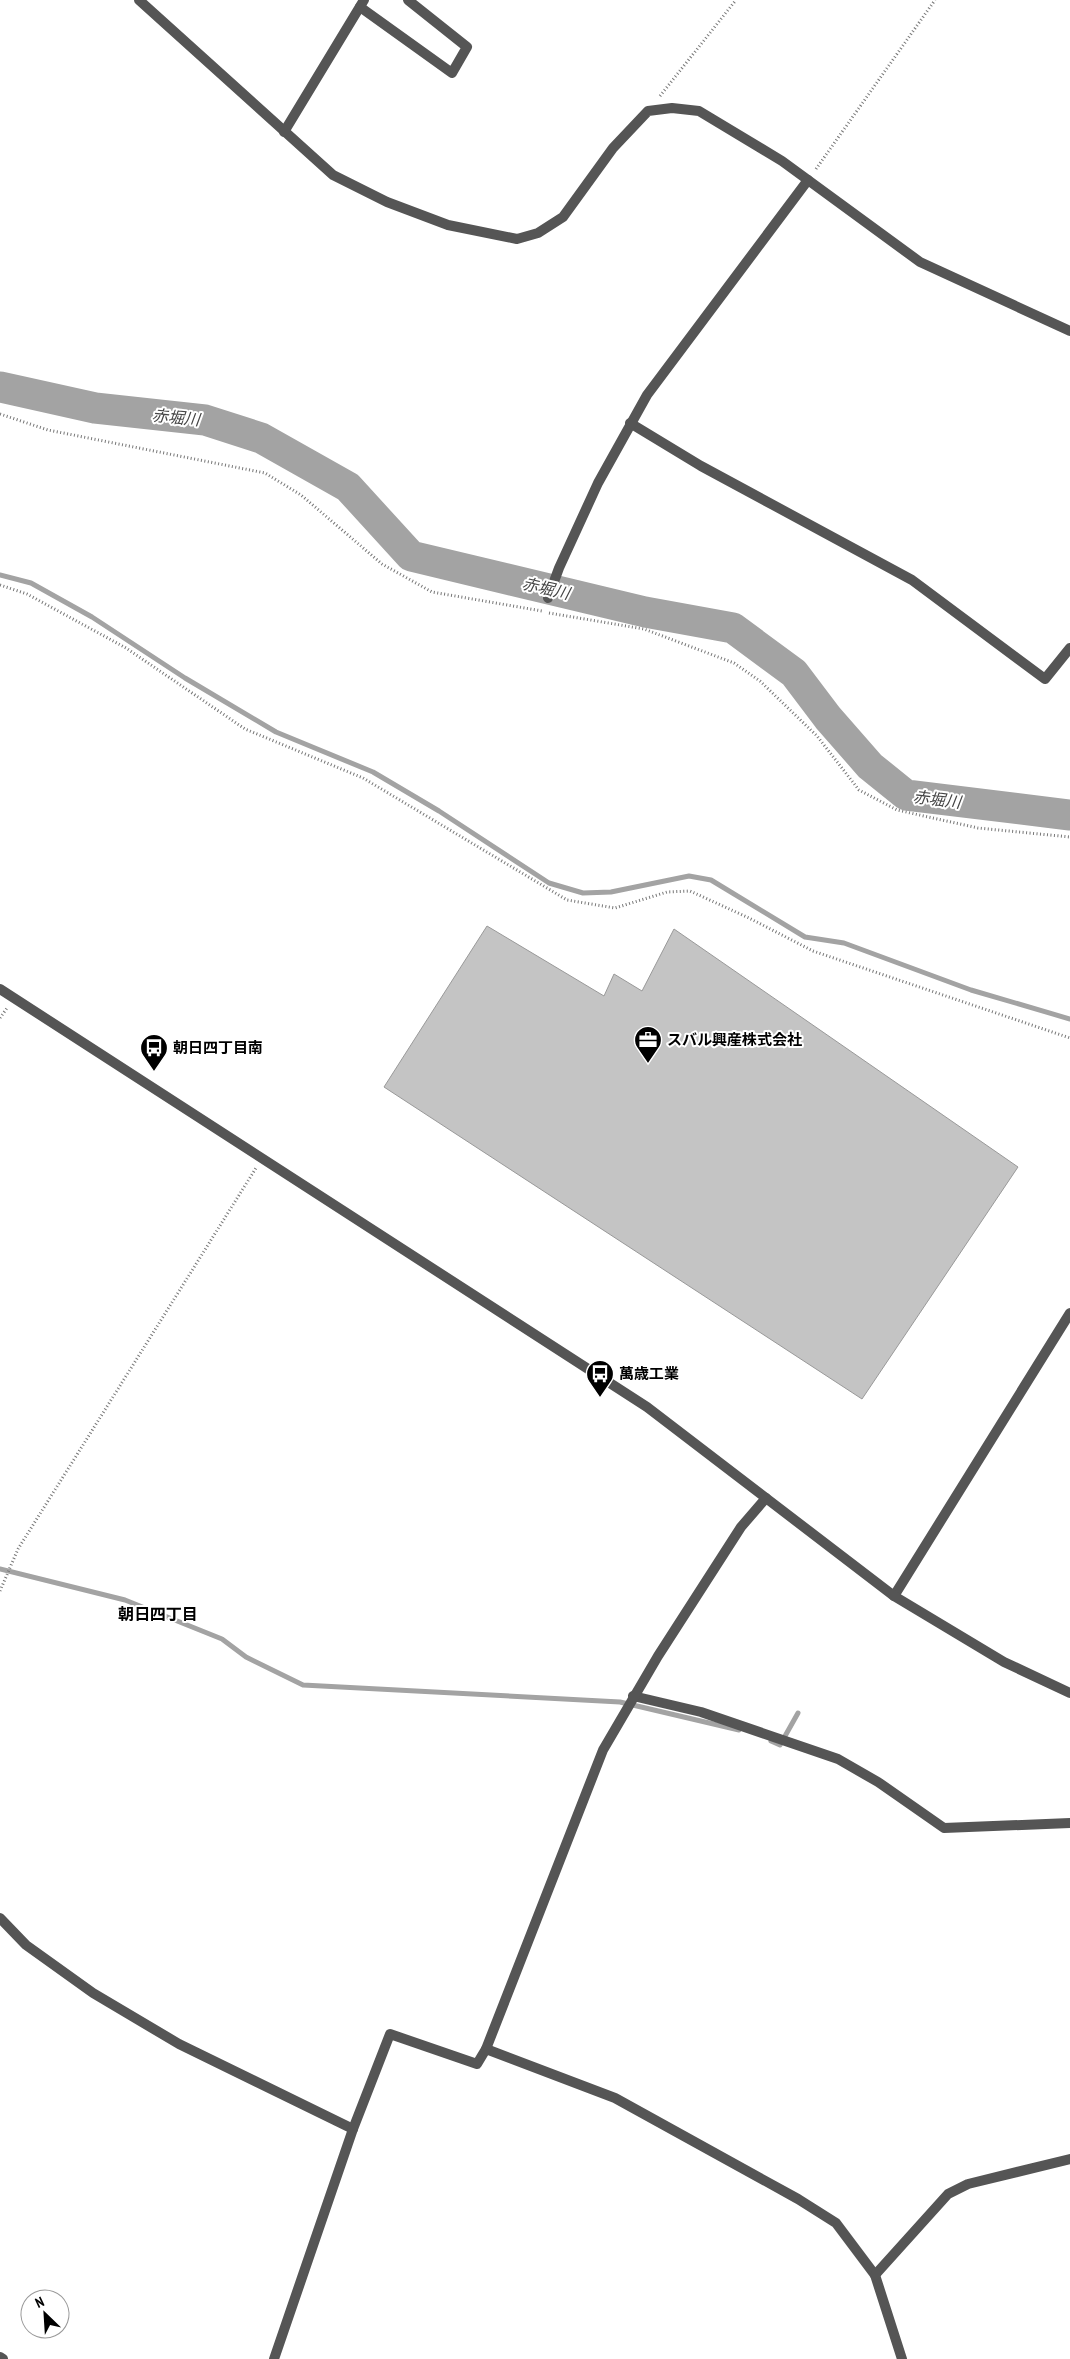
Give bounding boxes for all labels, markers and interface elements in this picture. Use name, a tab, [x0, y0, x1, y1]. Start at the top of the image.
water label: 赤堀川	[151, 405, 203, 430]
water label: 赤堀川	[520, 573, 574, 604]
water label: 赤堀川	[912, 786, 964, 812]
office icon: スバル興産株式会社	[633, 1025, 663, 1064]
place label: スバル興産株式会社	[667, 1030, 802, 1049]
bus stop icon: 朝日四丁目南	[139, 1033, 169, 1072]
place label: 朝日四丁目南	[173, 1038, 263, 1057]
bus stop icon: 萬歳工業	[585, 1359, 615, 1398]
place label: 萬歳工業	[619, 1364, 679, 1383]
district label: 朝日四丁目	[118, 1604, 198, 1624]
north arrow	[20, 2289, 70, 2339]
text: N	[32, 2292, 47, 2312]

